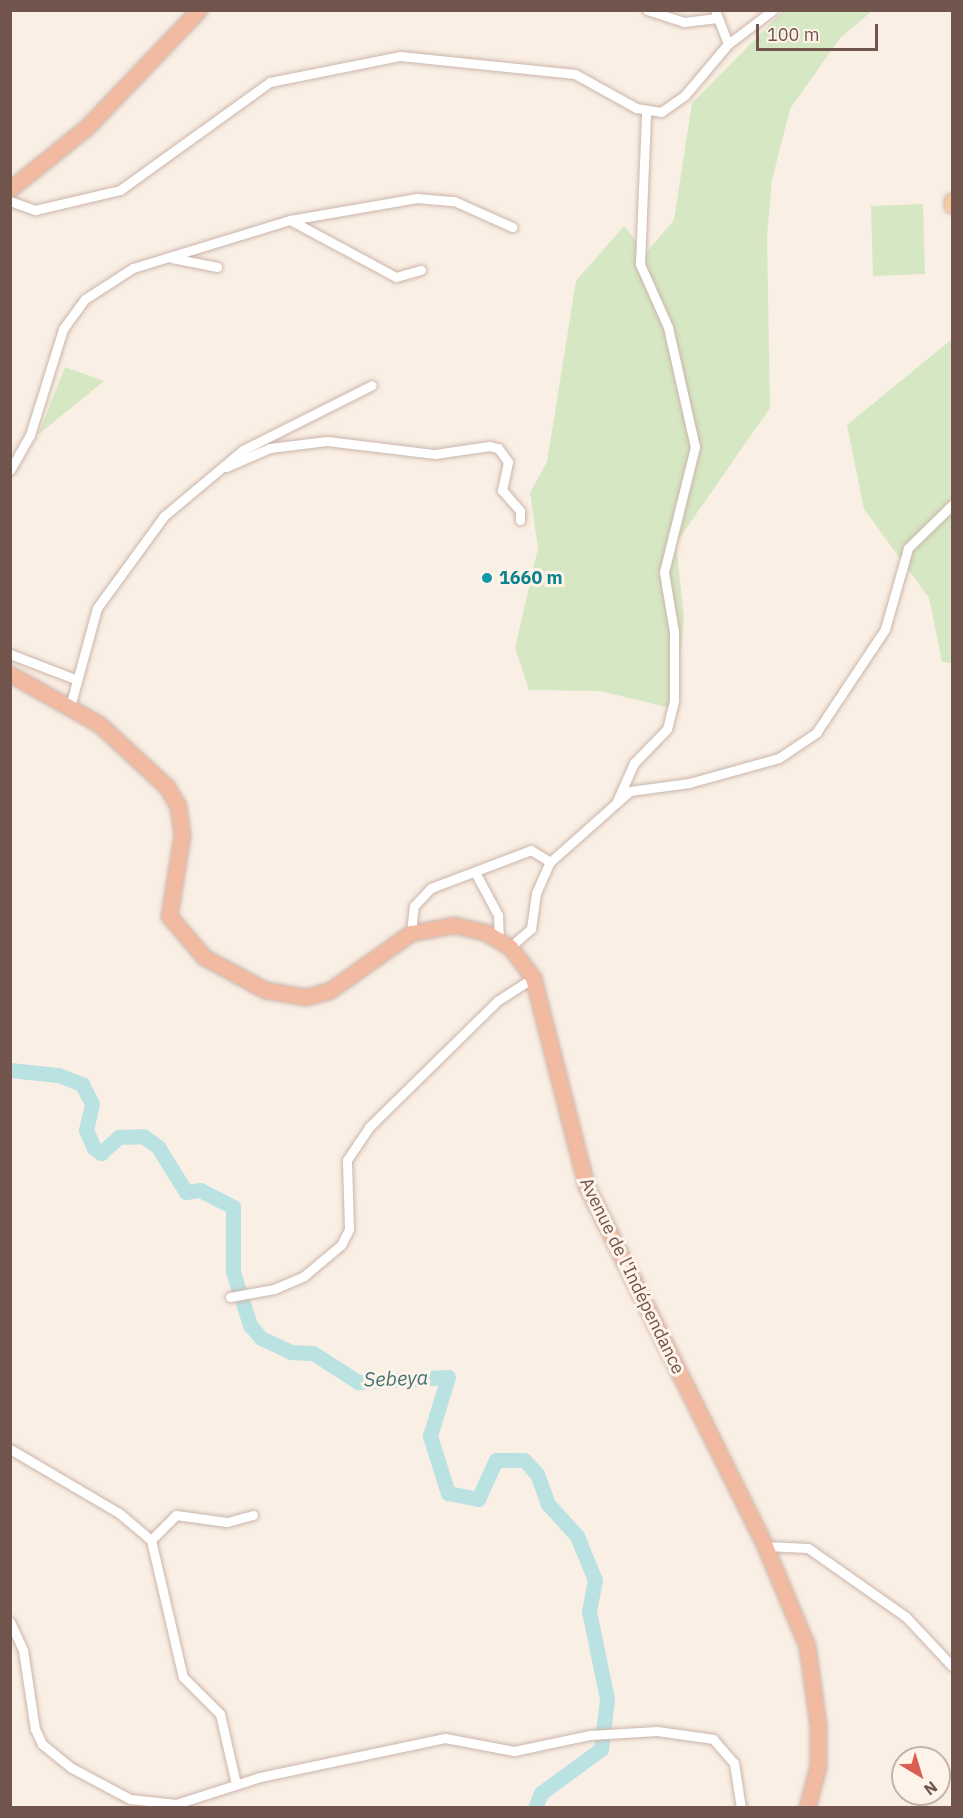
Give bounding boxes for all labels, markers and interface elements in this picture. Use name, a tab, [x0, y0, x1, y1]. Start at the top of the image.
scale bar	[759, 12, 880, 50]
text: 100 m	[767, 23, 819, 46]
place label: 1660 m	[499, 567, 563, 589]
marker: 1660 m	[480, 571, 494, 585]
street label: Avenue de l'Indépendance	[575, 1174, 689, 1378]
water label: Sebeya	[363, 1365, 429, 1391]
north arrow	[891, 1746, 951, 1806]
text: N	[920, 1777, 942, 1800]

